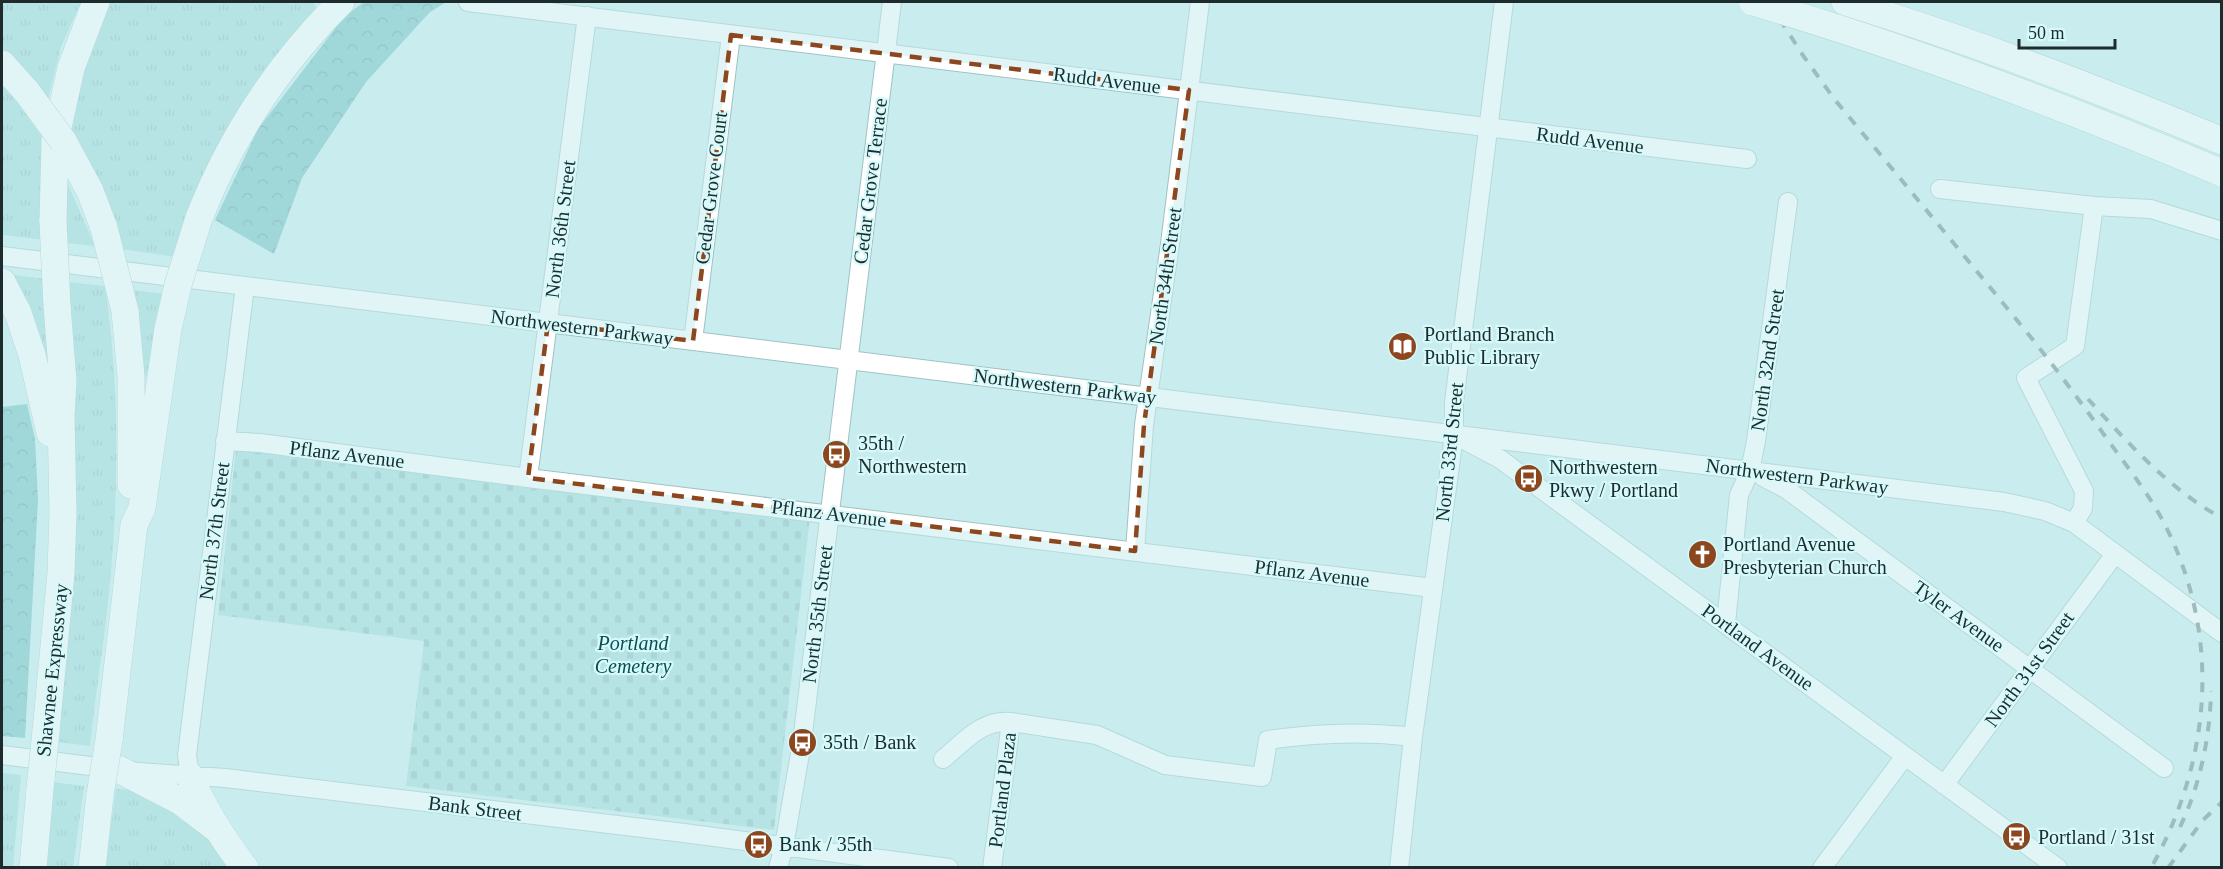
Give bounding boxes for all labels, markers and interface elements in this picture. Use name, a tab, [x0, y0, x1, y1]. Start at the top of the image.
scale bar	[2019, 12, 2115, 50]
text: 50 m	[2028, 23, 2065, 43]
street label: Rudd Avenue	[1052, 63, 1162, 98]
street label: Cedar Grove Terrace	[849, 97, 891, 265]
street label: Cedar Grove Court	[691, 110, 731, 265]
street label: Rudd Avenue	[1535, 123, 1645, 158]
street label: North 36th Street	[541, 158, 579, 299]
street label: North 34th Street	[1144, 205, 1186, 346]
street label: North 32nd Street	[1746, 287, 1788, 432]
street label: Northwestern Parkway	[489, 305, 675, 350]
place label: Portland Branch Public Library	[1424, 323, 1555, 369]
library icon: Portland Branch Public Library	[1387, 330, 1419, 362]
street label: Northwestern Parkway	[972, 364, 1158, 409]
street label: North 33rd Street	[1431, 381, 1467, 523]
place label: 35th / Northwestern	[858, 432, 967, 477]
street label: Pflanz Avenue	[288, 436, 406, 472]
bus stop icon: 35th / Northwestern	[821, 439, 853, 471]
street label: Northwestern Parkway	[1704, 454, 1890, 499]
place label: Northwestern Pkwy / Portland	[1549, 456, 1678, 502]
street label: North 37th Street	[195, 460, 233, 601]
bus stop icon: Northwestern Pkwy / Portland	[1512, 463, 1544, 495]
street label: Pflanz Avenue	[770, 495, 888, 531]
place label: Portland Avenue Presbyterian Church	[1723, 533, 1887, 579]
church icon: Portland Avenue Presbyterian Church	[1686, 539, 1718, 571]
street label: North 35th Street	[798, 543, 836, 684]
street label: Pflanz Avenue	[1253, 555, 1371, 591]
street label: Tyler Avenue	[1909, 576, 2009, 657]
street label: Shawnee Expressway	[32, 582, 73, 758]
street label: Portland Avenue	[1698, 599, 1818, 695]
street label: North 31st Street	[1980, 607, 2078, 731]
park label: Portland Cemetery	[595, 632, 671, 678]
bus stop icon: 35th / Bank	[786, 726, 818, 758]
place label: 35th / Bank	[823, 731, 916, 753]
street label: Portland Plaza	[984, 731, 1020, 849]
street label: Bank Street	[427, 791, 523, 825]
bus stop icon: Portland / 31st	[2001, 821, 2033, 853]
place label: Portland / 31st	[2038, 826, 2155, 848]
bus stop icon: Bank / 35th	[742, 828, 774, 860]
place label: Bank / 35th	[779, 833, 872, 855]

